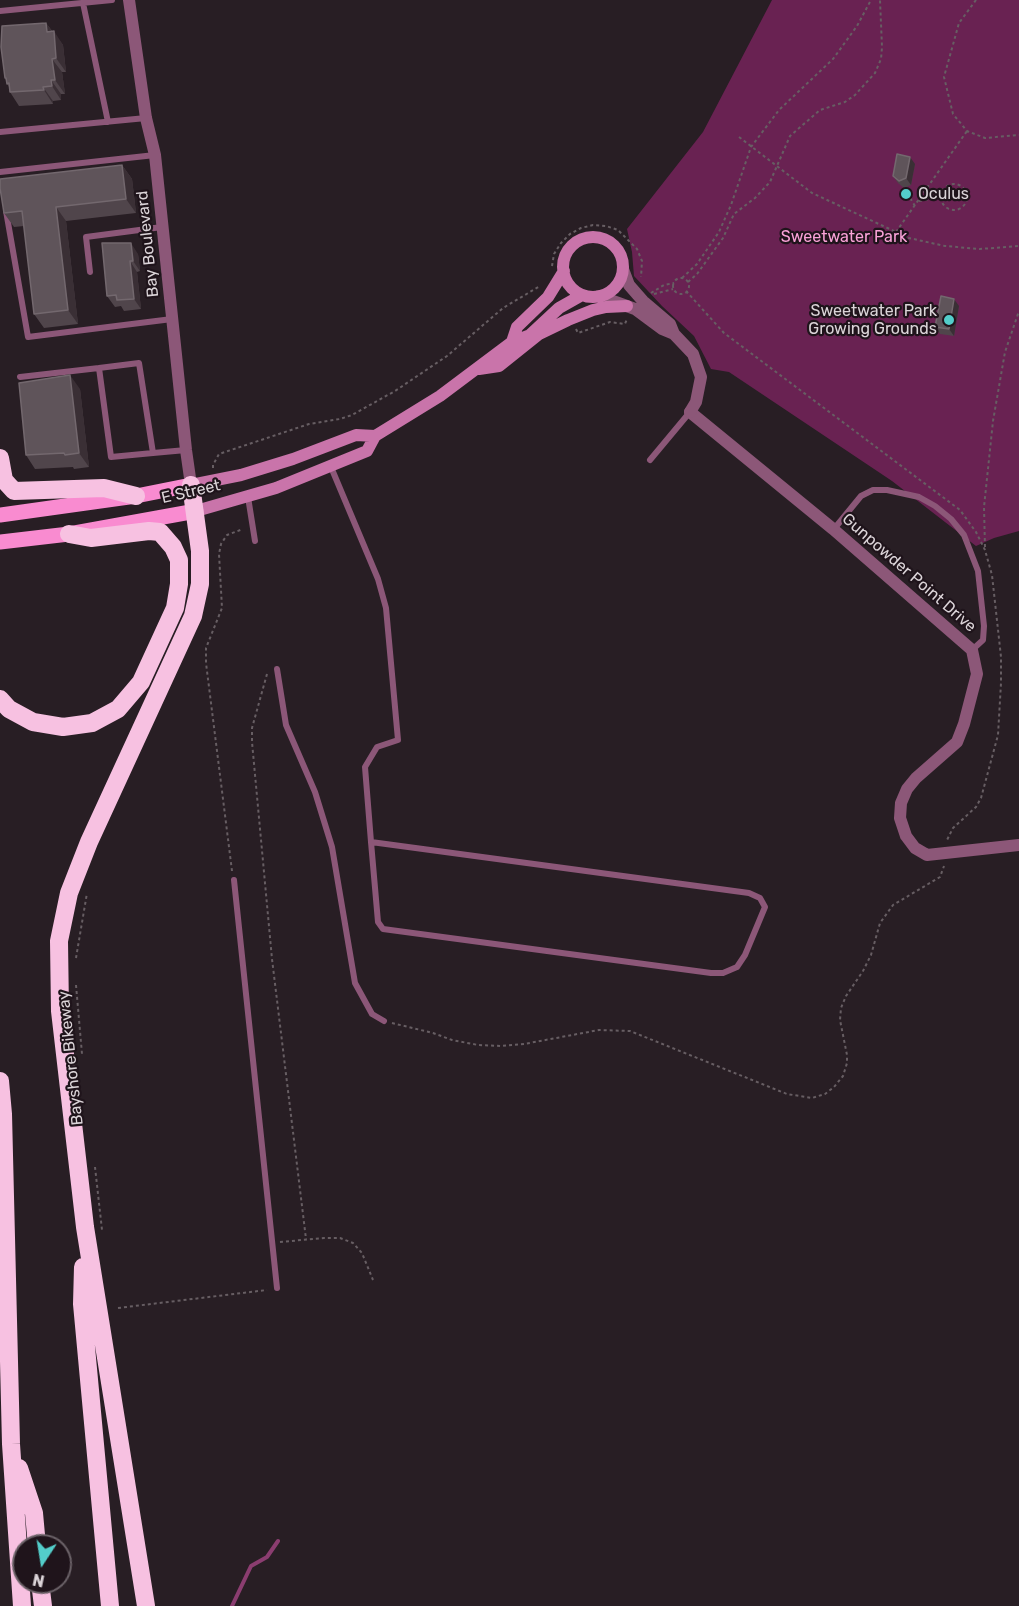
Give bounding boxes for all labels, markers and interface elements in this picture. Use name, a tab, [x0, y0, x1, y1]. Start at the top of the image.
place label: Oculus	[918, 184, 969, 204]
marker: Oculus	[899, 187, 913, 201]
street label: Bay Boulevard	[133, 190, 163, 298]
park label: Sweetwater Park	[781, 227, 907, 247]
place label: Sweetwater Park Growing Grounds	[808, 301, 937, 339]
marker: Sweetwater Park Growing Grounds	[942, 313, 956, 327]
street label: E Street	[160, 476, 222, 508]
street label: Gunpowder Point Drive	[838, 510, 980, 636]
street label: Bayshore Bikeway	[54, 990, 88, 1126]
north arrow	[12, 1534, 72, 1594]
text: N	[31, 1570, 46, 1591]

